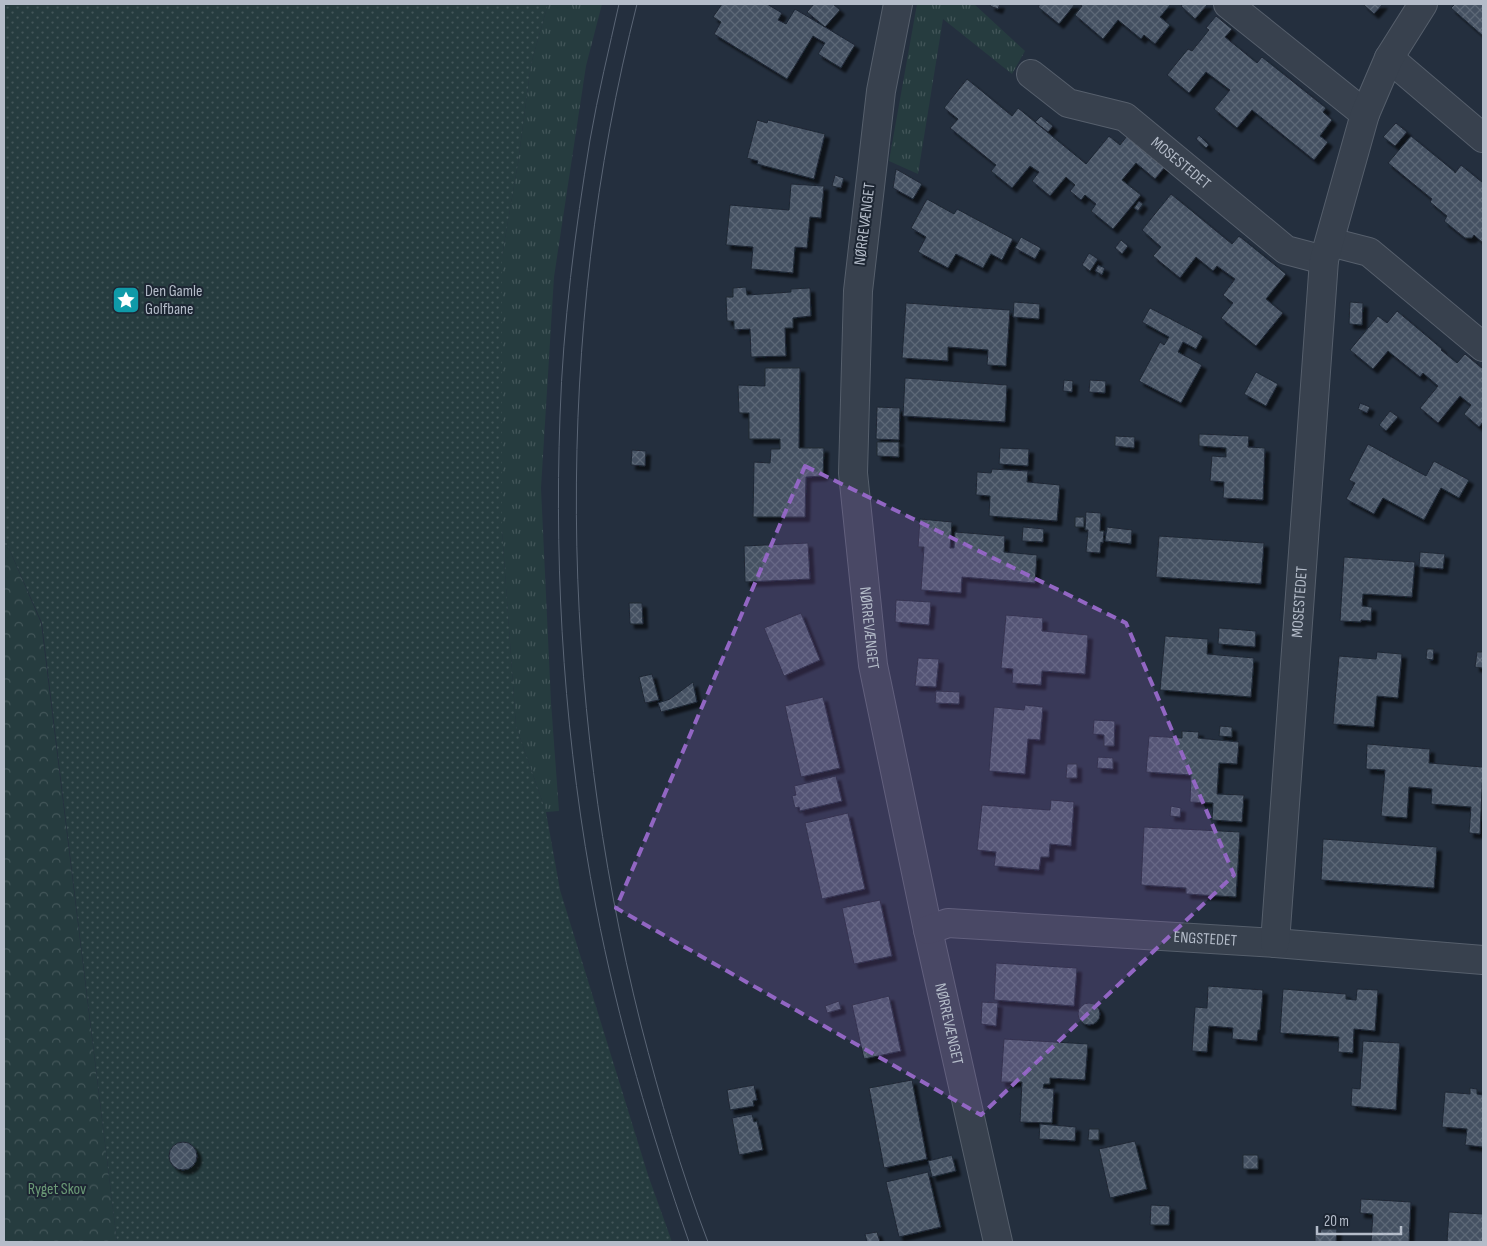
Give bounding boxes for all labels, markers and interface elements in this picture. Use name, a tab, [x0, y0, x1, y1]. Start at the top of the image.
street label: MOSESTEDET	[1147, 133, 1215, 193]
street label: NØRREVÆNGET	[851, 181, 880, 266]
place label: Den Gamle Golfbane	[145, 282, 202, 319]
place icon: Den Gamle Golfbane	[111, 285, 141, 315]
street label: MOSESTEDET	[1287, 565, 1312, 638]
street label: NØRREVÆNGET	[855, 586, 883, 672]
street label: ENGSTEDET	[1173, 927, 1238, 950]
street label: NØRREVÆNGET	[931, 981, 968, 1067]
park label: Ryget Skov	[28, 1180, 86, 1199]
scale bar	[1317, 1204, 1401, 1236]
text: 20 m	[1324, 1212, 1349, 1231]

